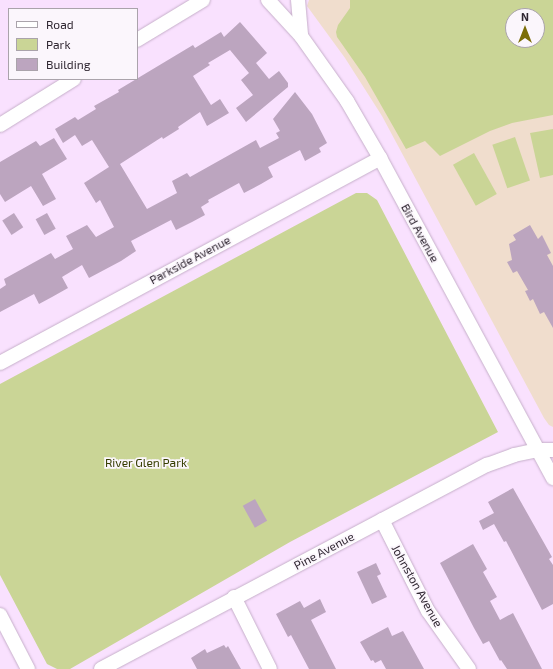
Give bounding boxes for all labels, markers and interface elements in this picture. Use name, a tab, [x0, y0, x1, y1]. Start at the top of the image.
legend	[8, 8, 138, 80]
north arrow	[505, 8, 545, 48]
text: N	[521, 10, 529, 23]
text: Road	[46, 17, 74, 31]
text: Park	[46, 37, 71, 51]
text: Building	[46, 57, 90, 71]
street label: Bird Avenue	[398, 201, 442, 265]
street label: Parkside Avenue	[147, 233, 233, 287]
park label: River Glen Park	[105, 456, 187, 470]
street label: Pine Avenue	[291, 529, 357, 573]
street label: Johnston Avenue	[388, 542, 446, 630]

